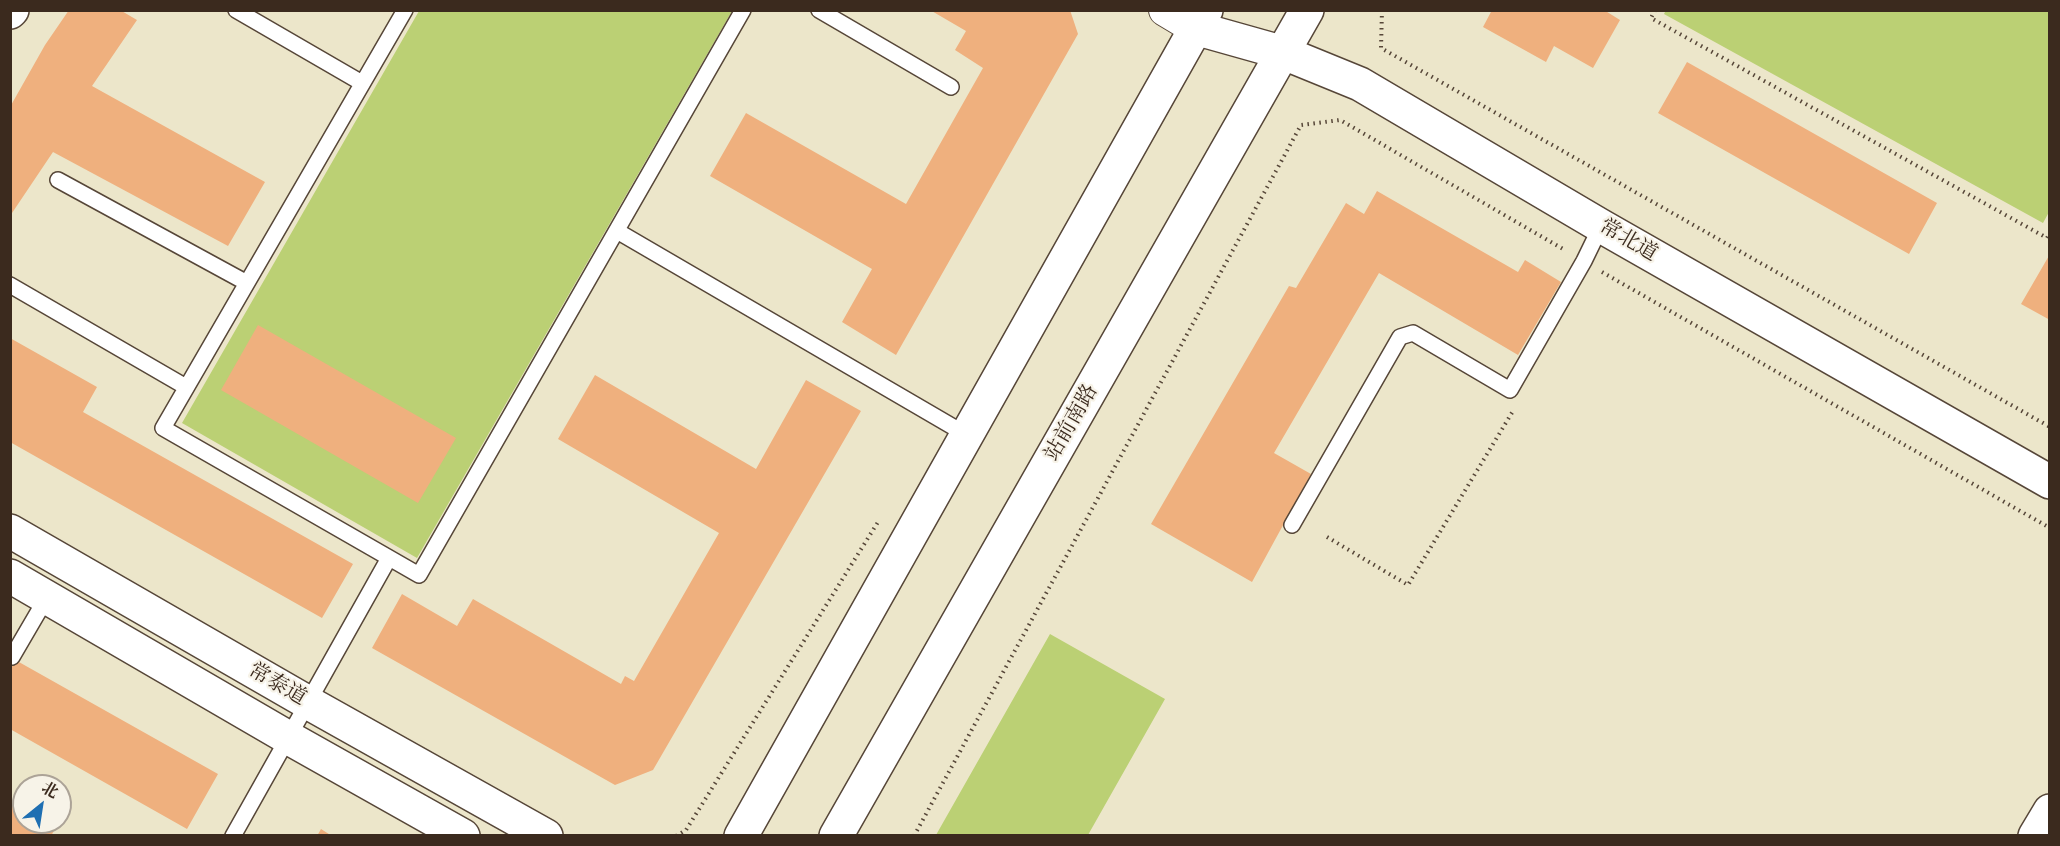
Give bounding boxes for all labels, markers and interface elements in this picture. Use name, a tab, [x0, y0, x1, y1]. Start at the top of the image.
street label: 常北道	[1594, 214, 1662, 268]
street label: 站前南路	[1040, 380, 1104, 466]
street label: 常泰道	[243, 658, 311, 712]
north arrow	[12, 774, 72, 834]
text: 北	[38, 777, 62, 803]

